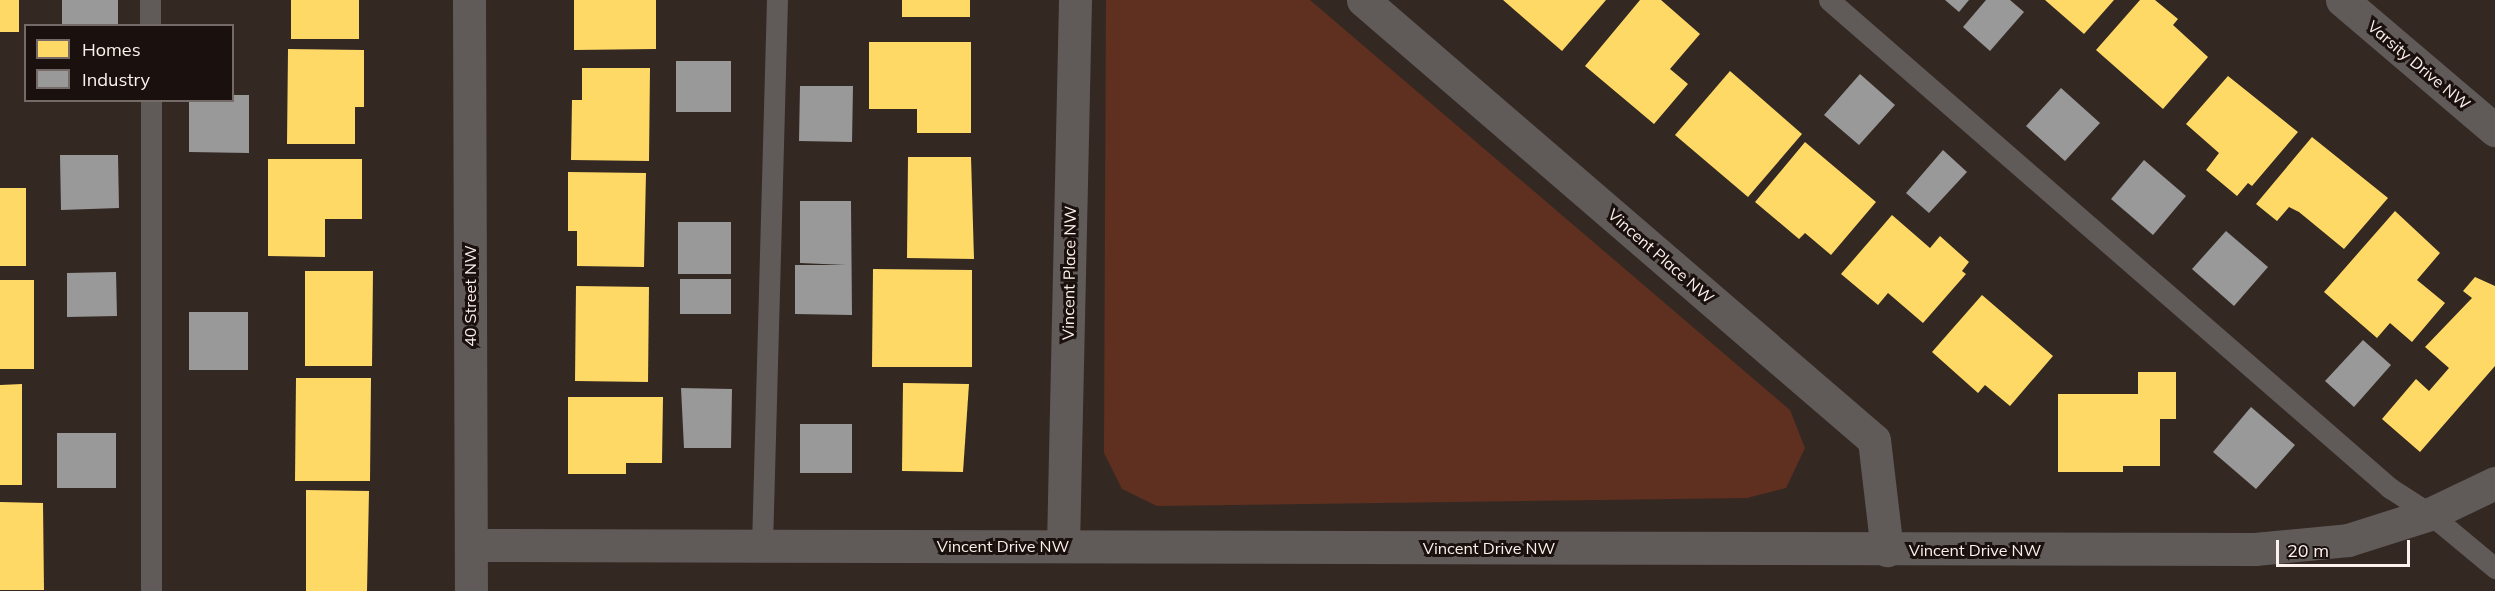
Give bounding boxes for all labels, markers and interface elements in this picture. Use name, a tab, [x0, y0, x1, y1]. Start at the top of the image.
street label: Varsity Drive NW	[2364, 16, 2474, 114]
legend	[24, 24, 234, 102]
text: Homes	[82, 38, 141, 61]
text: Industry	[82, 68, 150, 91]
street label: Vincent Place NW	[1604, 205, 1718, 307]
street label: Vincent Place NW	[1058, 206, 1080, 340]
street label: 40 Street NW	[460, 245, 480, 347]
scale bar	[2279, 528, 2412, 566]
street label: Vincent Drive NW	[937, 536, 1069, 556]
street label: Vincent Drive NW	[1423, 538, 1555, 558]
text: 20 m	[2287, 539, 2329, 562]
street label: Vincent Drive NW	[1909, 540, 2041, 560]

